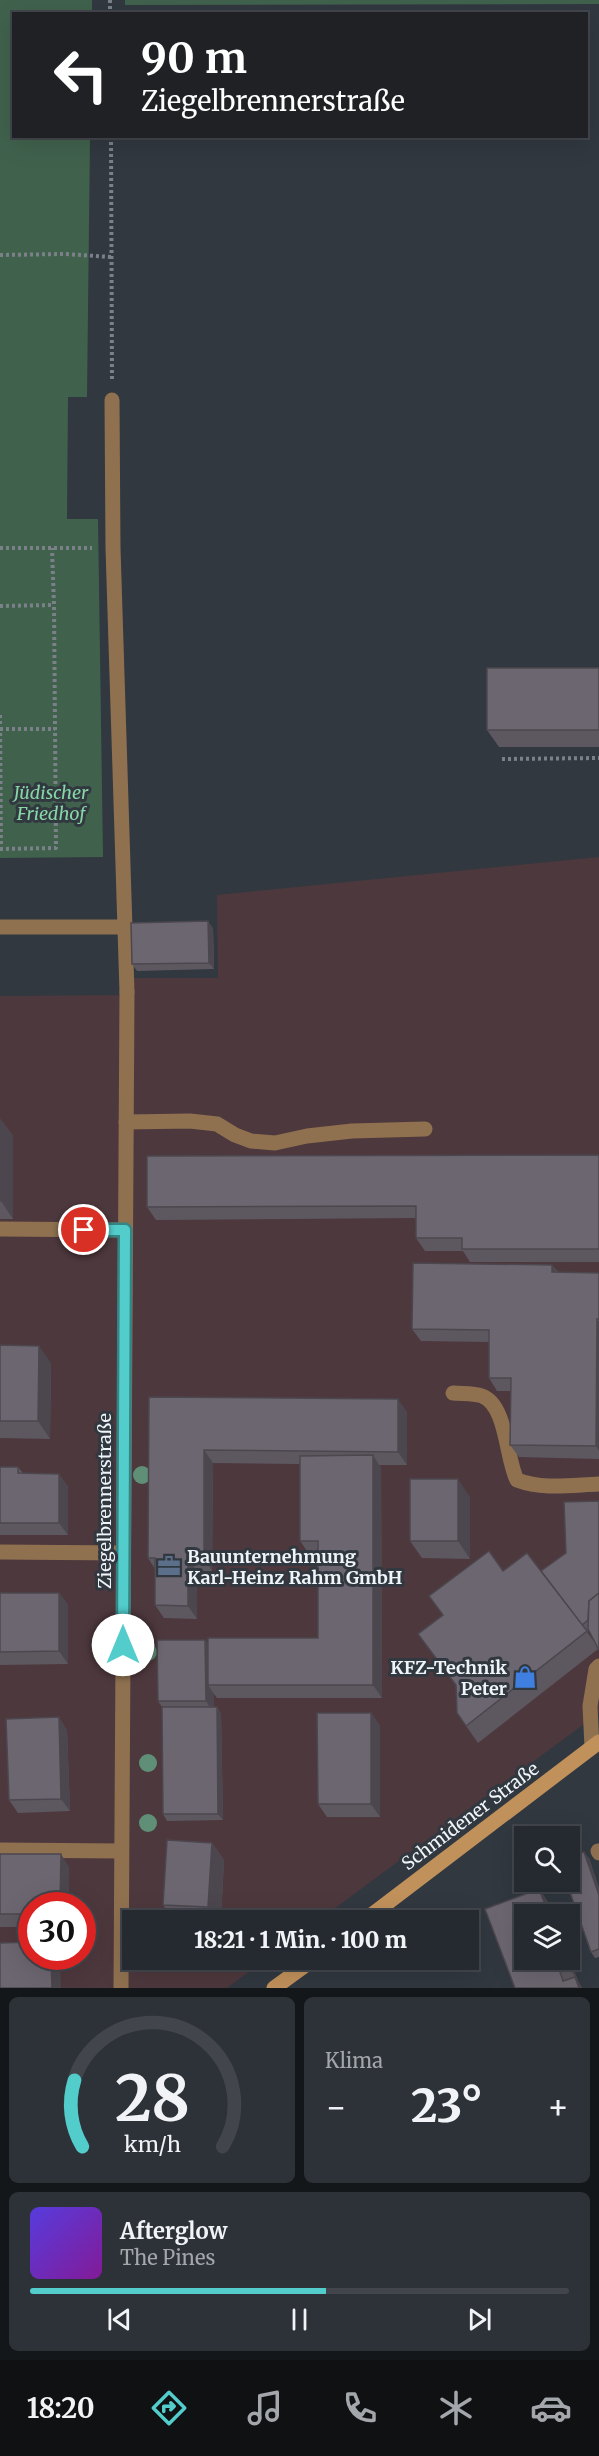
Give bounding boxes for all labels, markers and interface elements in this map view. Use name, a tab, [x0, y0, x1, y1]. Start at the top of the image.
text: 90 m	[141, 32, 247, 84]
icon: left	[42, 36, 120, 114]
text: Ziegelbrennerstraße	[141, 84, 405, 118]
park label: Jüdischer Friedhof	[12, 781, 89, 825]
pin	[58, 1204, 109, 1255]
icon: arrive	[67, 1213, 100, 1246]
street label: Ziegelbrennerstraße	[93, 1413, 116, 1589]
place label: Bauunternehmung Karl-Heinz Rahm GmbH	[187, 1545, 402, 1589]
office icon: Bauunternehmung Karl-Heinz Rahm GmbH	[156, 1553, 182, 1579]
position arrow	[91, 1613, 155, 1677]
place label: KFZ-Technik Peter	[390, 1656, 507, 1700]
shop icon: KFZ-Technik Peter	[512, 1664, 538, 1690]
street label: Schmidener Straße	[397, 1757, 543, 1875]
map controls	[514, 1826, 580, 1970]
button: search	[514, 1826, 580, 1892]
speed limit sign: 30	[18, 1892, 96, 1970]
button: layers	[514, 1904, 580, 1970]
text: 18:21 · 1 Min. · 100 m	[194, 1926, 407, 1954]
text: Klima	[325, 2048, 383, 2073]
text: 28	[115, 2060, 189, 2138]
text: 23°	[411, 2078, 483, 2134]
text: −	[325, 2087, 347, 2128]
text: +	[547, 2087, 569, 2128]
text: km/h	[124, 2131, 180, 2158]
text: Afterglow	[120, 2217, 227, 2245]
text: The Pines	[120, 2245, 215, 2270]
icon: previous	[103, 2303, 136, 2336]
icon: pause	[283, 2303, 316, 2336]
icon: next	[463, 2303, 496, 2336]
icon: directions	[148, 2387, 190, 2429]
icon: music	[244, 2387, 286, 2429]
icon: phone	[339, 2387, 381, 2429]
icon: climate	[435, 2387, 477, 2429]
icon: car	[530, 2387, 572, 2429]
text: 18:20	[27, 2391, 95, 2425]

